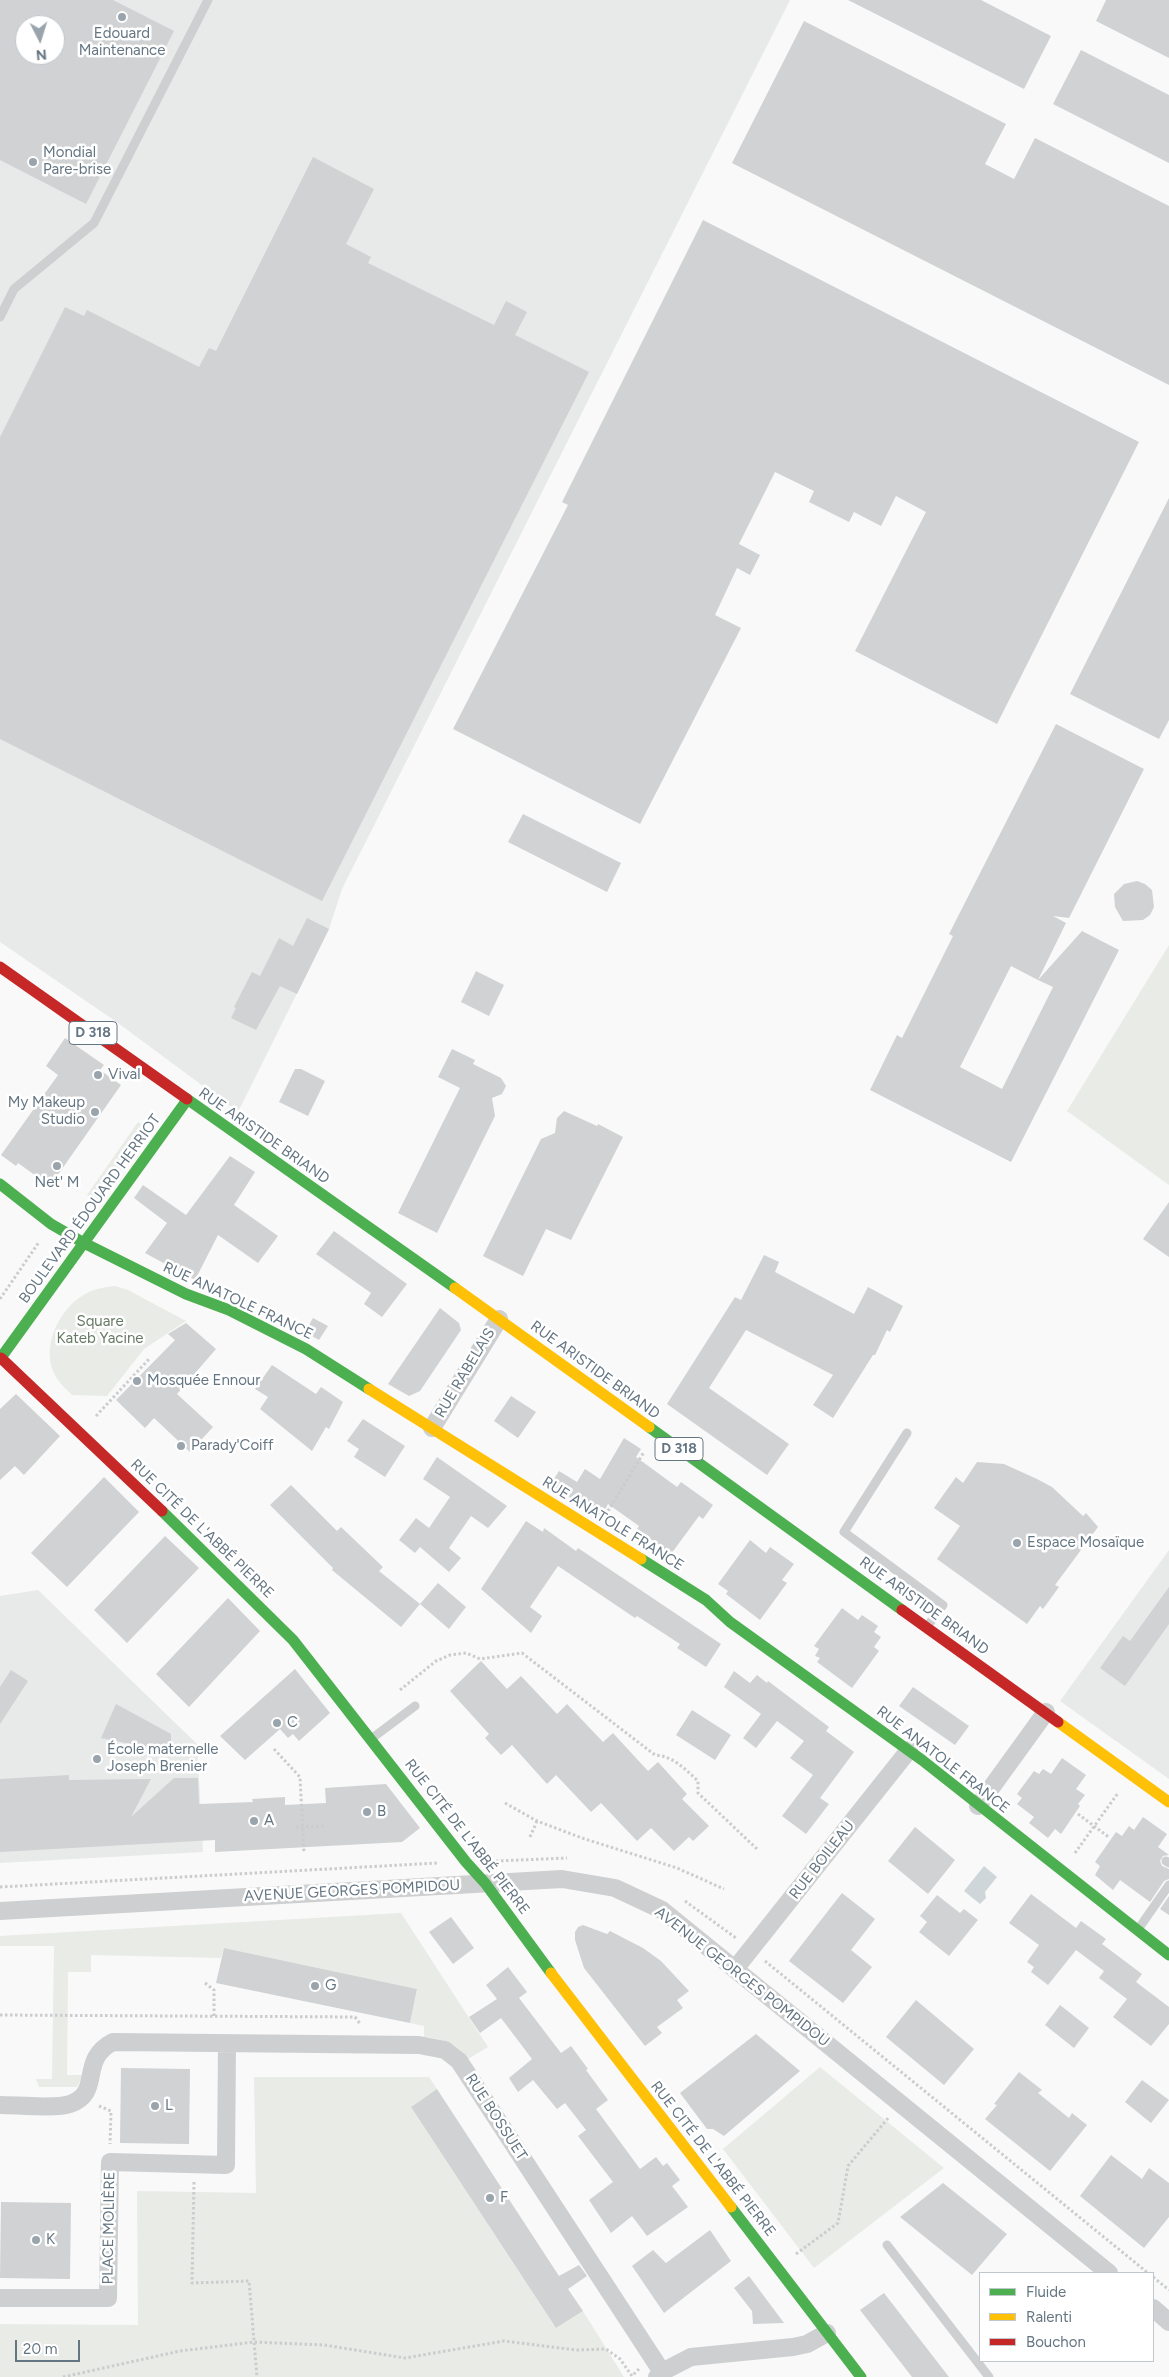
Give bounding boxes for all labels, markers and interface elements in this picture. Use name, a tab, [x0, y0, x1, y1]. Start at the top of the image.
marker: Edouard Maintenance	[116, 11, 128, 23]
north arrow	[15, 15, 65, 65]
place label: Edouard Maintenance	[79, 25, 165, 60]
text: N	[35, 46, 47, 63]
place label: Mondial Pare-brise	[43, 144, 111, 179]
marker: Mondial Pare-brise	[27, 156, 39, 168]
road number: D 318	[69, 1021, 117, 1044]
place label: Vival	[108, 1066, 140, 1084]
marker: Vival	[92, 1069, 104, 1081]
street label: RUE ARISTIDE BRIAND	[195, 1084, 333, 1188]
place label: My Makeup Studio	[8, 1094, 85, 1129]
marker: My Makeup Studio	[89, 1106, 101, 1118]
street label: BOULEVARD ÉDOUARD HERRIOT	[15, 1111, 165, 1307]
marker: Net' M	[51, 1160, 63, 1172]
place label: Net' M	[35, 1174, 79, 1192]
street label: RUE ANATOLE FRANCE	[160, 1258, 316, 1344]
park label: Square Kateb Yacine	[57, 1313, 143, 1348]
street label: RUE ARISTIDE BRIAND	[527, 1317, 663, 1423]
street label: RUE RABELAIS	[431, 1325, 499, 1421]
place label: Mosquée Ennour	[147, 1372, 260, 1390]
marker: Mosquée Ennour	[131, 1375, 143, 1387]
place label: Parady'Coiff	[191, 1437, 274, 1455]
road number: D 318	[655, 1438, 703, 1460]
marker: Parady'Coiff	[175, 1440, 187, 1452]
street label: RUE CITÉ DE L'ABBÉ PIERRE	[127, 1456, 277, 1602]
street label: RUE ANATOLE FRANCE	[539, 1473, 687, 1575]
place label: Espace Mosaïque	[1027, 1534, 1144, 1552]
marker: Espace Mosaïque	[1011, 1537, 1023, 1549]
street label: RUE ARISTIDE BRIAND	[856, 1553, 992, 1659]
street label: RUE ANATOLE FRANCE	[873, 1703, 1013, 1817]
place label: C	[287, 1714, 298, 1732]
marker: C	[271, 1717, 283, 1729]
place label: École maternelle Joseph Brenier	[107, 1741, 219, 1776]
marker: École maternelle Joseph Brenier	[91, 1753, 103, 1765]
street label: RUE CITÉ DE L'ABBÉ PIERRE	[401, 1756, 533, 1918]
place label: B	[377, 1803, 386, 1821]
marker: B	[361, 1806, 373, 1818]
place label: A	[264, 1812, 274, 1830]
marker: A	[248, 1815, 260, 1827]
street label: RUE BOILEAU	[786, 1817, 858, 1903]
street label: AVENUE GEORGES POMPIDOU	[243, 1876, 461, 1906]
street label: AVENUE GEORGES POMPIDOU	[651, 1903, 833, 2051]
place label: G	[325, 1977, 336, 1995]
marker: G	[309, 1980, 321, 1992]
street label: RUE BOSSUET	[461, 2070, 531, 2164]
street label: RUE CITÉ DE L'ABBÉ PIERRE	[647, 2078, 779, 2240]
place label: L	[165, 2097, 173, 2115]
marker: L	[149, 2100, 161, 2112]
street label: PLACE MOLIÈRE	[99, 2171, 119, 2285]
place label: F	[500, 2189, 508, 2207]
marker: F	[484, 2192, 496, 2204]
place label: K	[46, 2231, 55, 2249]
marker: K	[30, 2234, 42, 2246]
legend	[979, 2272, 1154, 2362]
text: Fluide	[1026, 2283, 1066, 2301]
text: Ralenti	[1026, 2308, 1072, 2326]
scale bar	[18, 2330, 82, 2362]
text: Bouchon	[1026, 2333, 1086, 2351]
text: 20 m	[23, 2340, 57, 2358]

